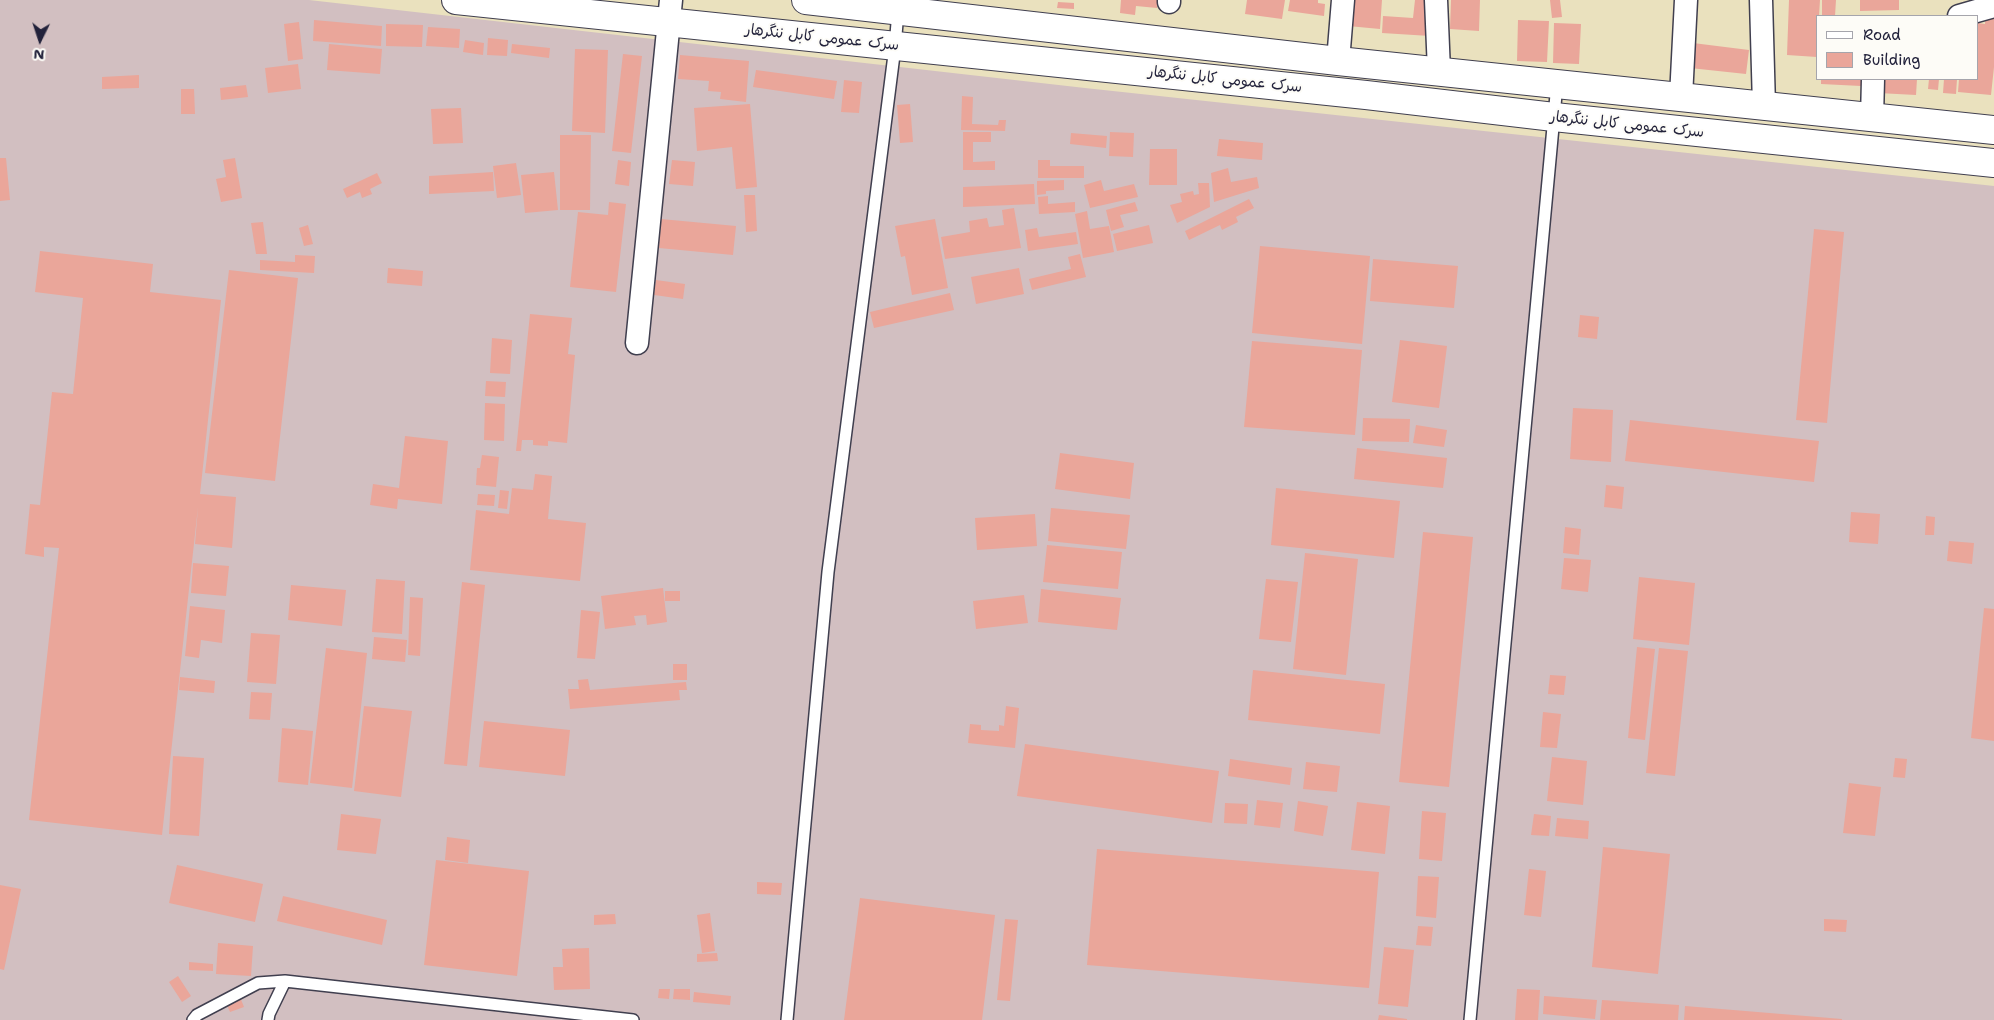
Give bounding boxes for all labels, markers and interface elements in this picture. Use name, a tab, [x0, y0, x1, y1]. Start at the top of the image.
north arrow	[15, 15, 65, 65]
legend	[1816, 15, 1979, 80]
street label: سرک عمومی کابل ننگرهار	[744, 21, 900, 55]
text: Road	[1863, 25, 1901, 45]
text: N	[33, 46, 45, 64]
text: Building	[1863, 50, 1920, 70]
street label: سرک عمومی کابل ننگرهار	[1147, 63, 1303, 97]
street label: سرک عمومی کابل ننگرهار	[1549, 108, 1705, 142]

